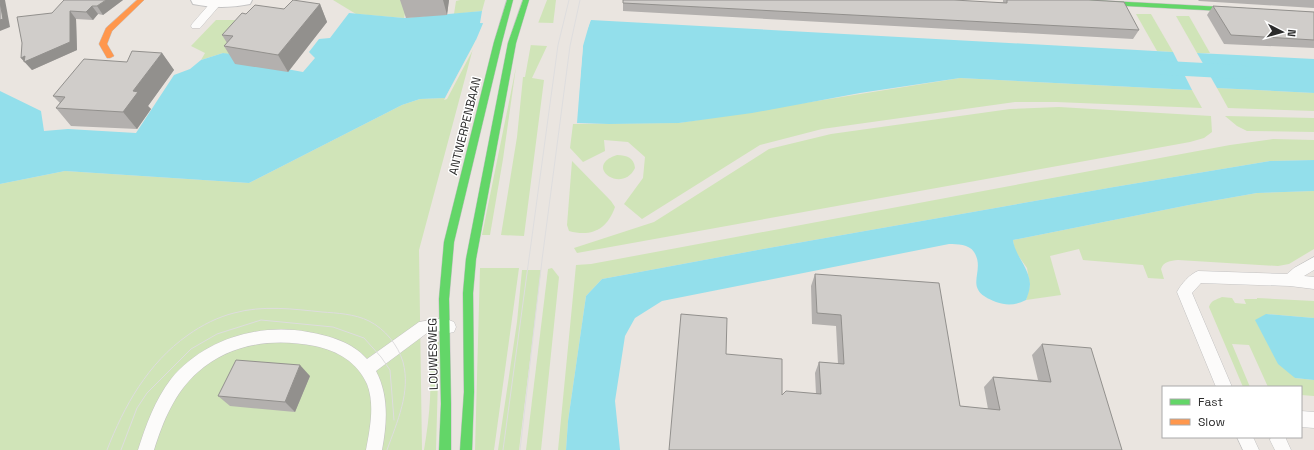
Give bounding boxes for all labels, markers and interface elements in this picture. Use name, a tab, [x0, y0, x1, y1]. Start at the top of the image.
north arrow	[1262, 12, 1302, 52]
text: N	[1285, 29, 1299, 37]
street label: ANTWERPENBAAN	[445, 75, 485, 177]
street label: LOUWESWEG	[424, 318, 442, 390]
legend	[1162, 386, 1302, 438]
text: Fast	[1198, 394, 1223, 410]
text: Slow	[1198, 414, 1225, 430]

